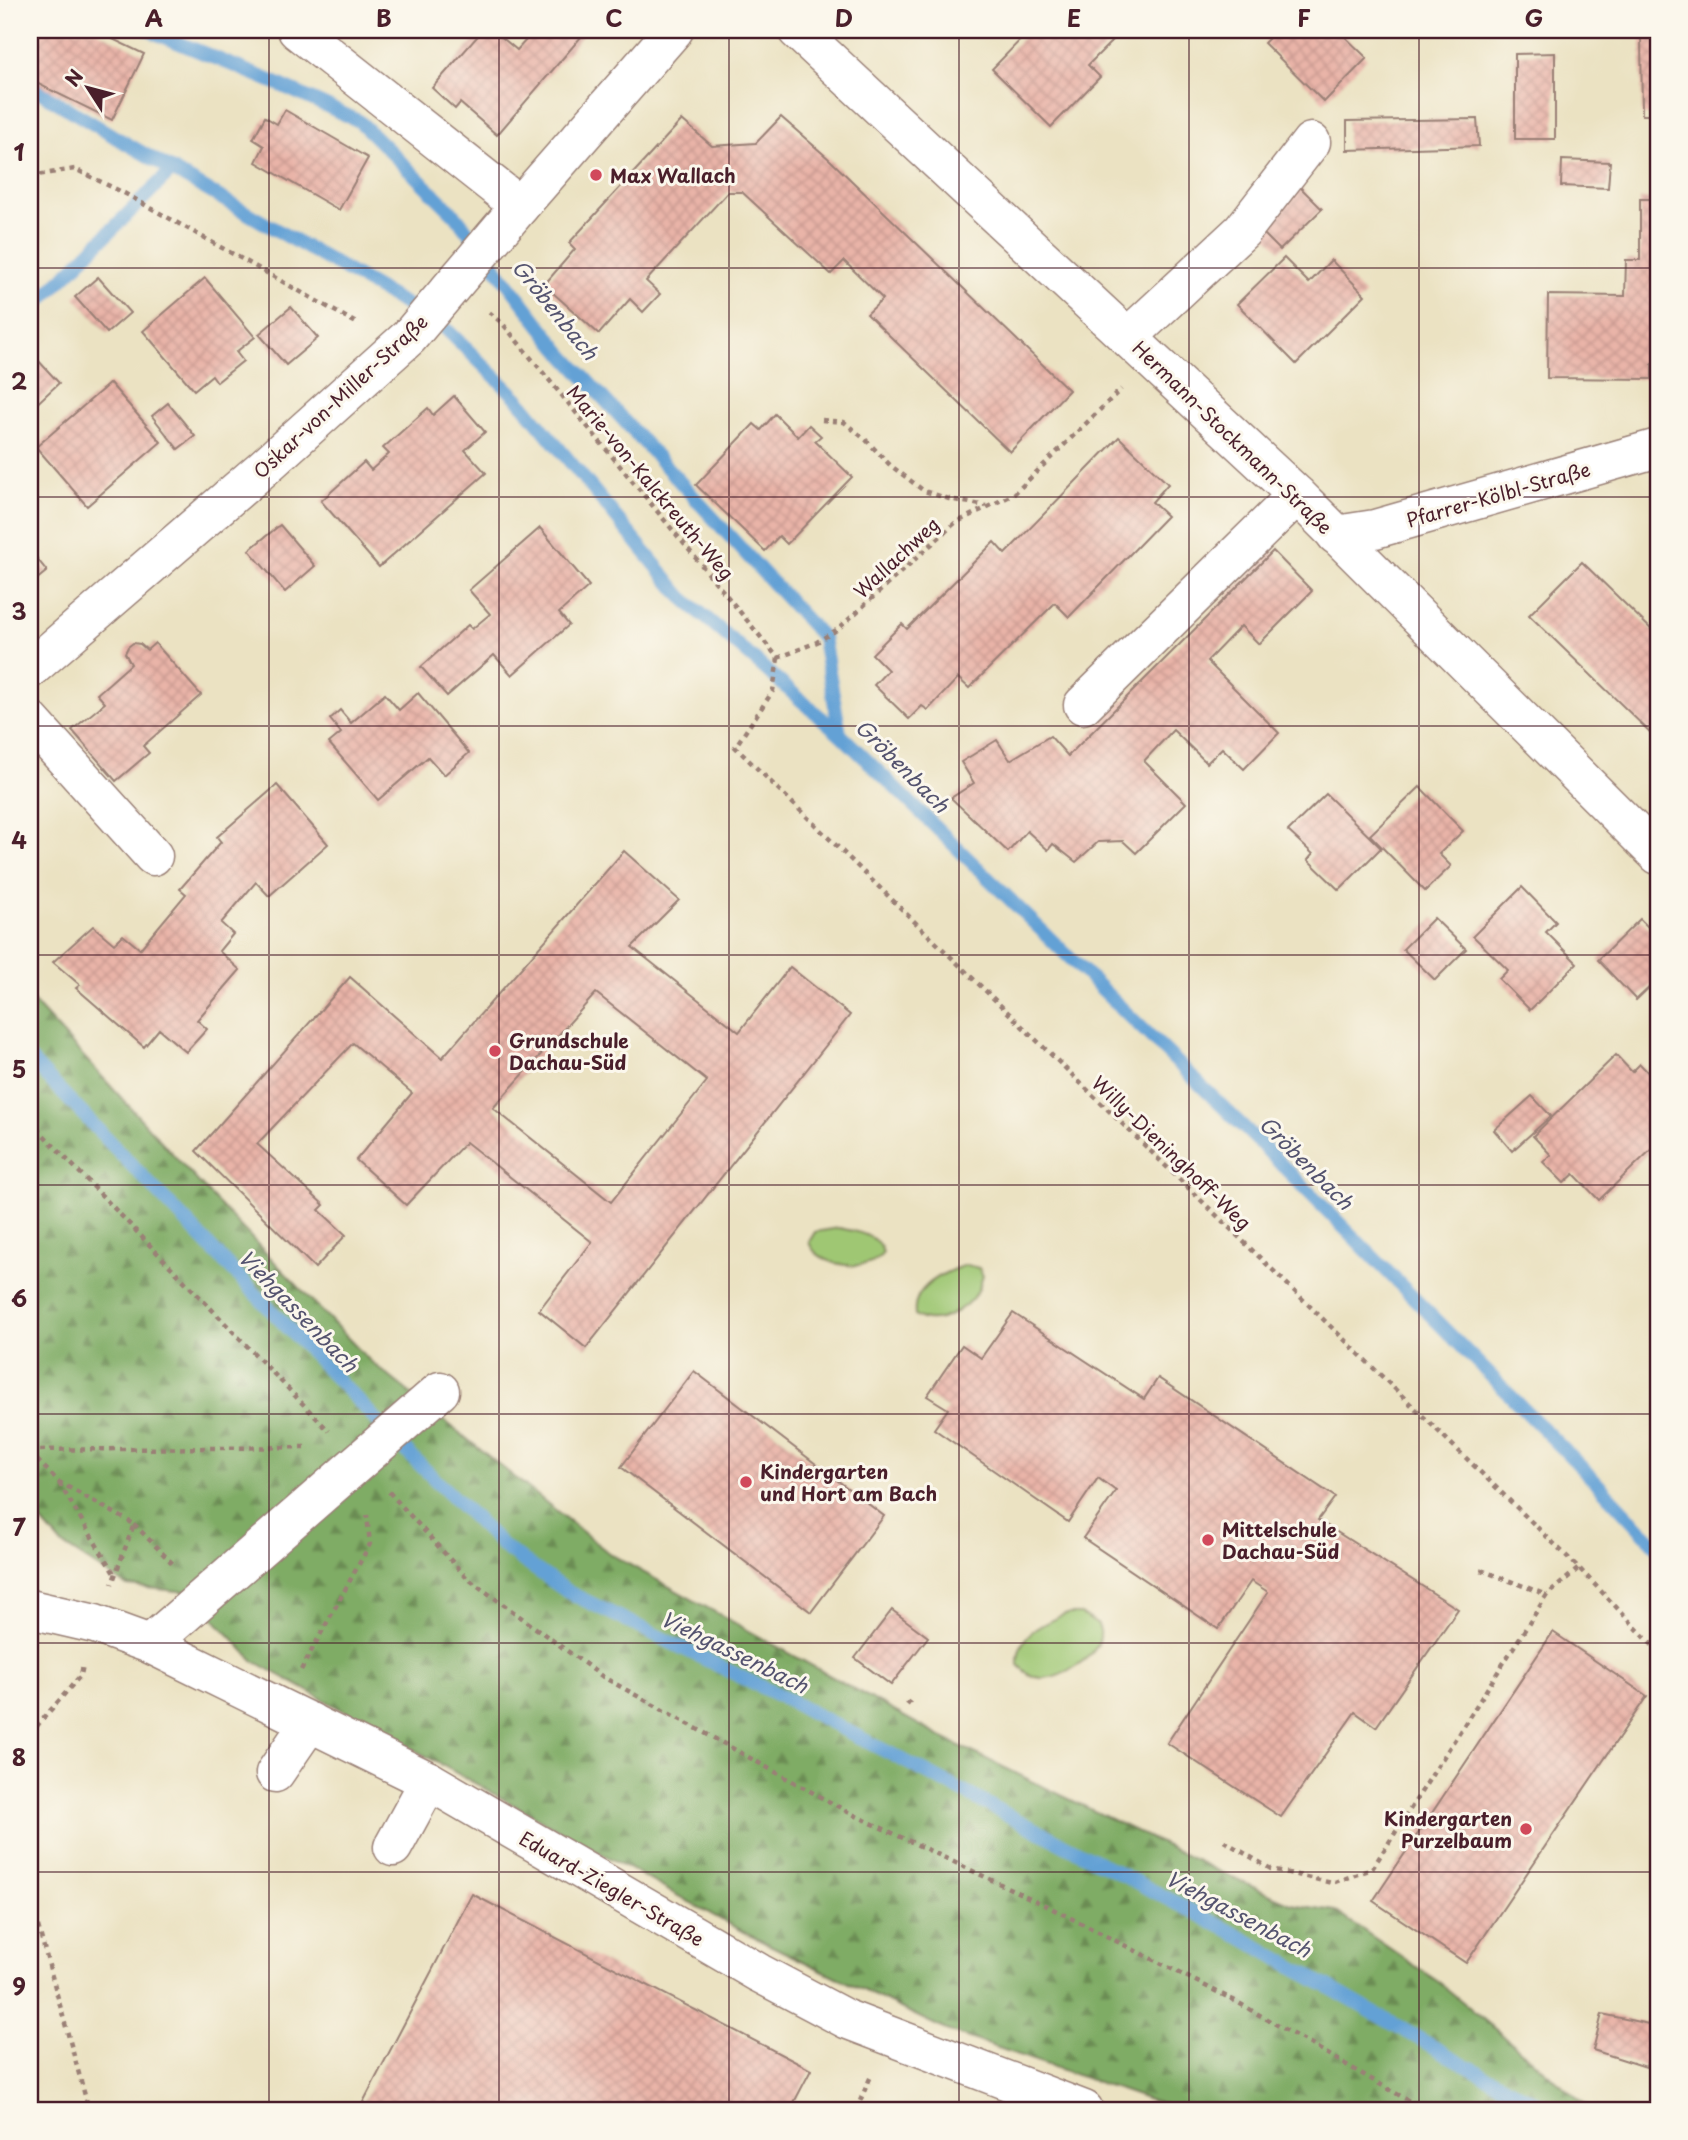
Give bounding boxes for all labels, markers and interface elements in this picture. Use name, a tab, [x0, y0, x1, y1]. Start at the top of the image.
text: A	[145, 0, 163, 35]
text: B	[376, 0, 392, 35]
text: C	[605, 0, 623, 35]
text: D	[835, 0, 853, 35]
text: E	[1067, 0, 1081, 35]
text: F	[1297, 0, 1311, 35]
text: G	[1525, 0, 1543, 35]
north arrow	[52, 52, 122, 122]
text: N	[58, 63, 89, 92]
text: 1	[14, 134, 25, 169]
place label: Max Wallach	[610, 161, 736, 189]
marker: Max Wallach	[588, 167, 604, 183]
water label: Gröbenbach	[505, 252, 607, 367]
street label: Oskar-von-Miller-Straße	[247, 308, 433, 484]
street label: Hermann-Stockmann-Straße	[1127, 334, 1339, 540]
text: 2	[11, 363, 27, 398]
street label: Marie-von-Kalckreuth-Weg	[561, 378, 741, 586]
street label: Pfarrer-Kölbl-Straße	[1403, 454, 1593, 534]
street label: Wallachweg	[847, 510, 945, 604]
text: 3	[11, 593, 27, 628]
water label: Gröbenbach	[849, 711, 958, 820]
text: 4	[11, 822, 27, 857]
place label: Grundschule Dachau-Süd	[509, 1026, 629, 1076]
marker: Grundschule Dachau-Süd	[487, 1043, 503, 1059]
text: 5	[12, 1051, 26, 1086]
street label: Willy-Dieninghoff-Weg	[1086, 1068, 1258, 1236]
water label: Gröbenbach	[1253, 1108, 1362, 1217]
water label: Viehgassenbach	[232, 1241, 367, 1379]
text: 6	[11, 1280, 27, 1315]
place label: Kindergarten und Hort am Bach	[760, 1457, 937, 1507]
marker: Kindergarten und Hort am Bach	[738, 1474, 754, 1490]
text: 7	[12, 1509, 26, 1544]
place label: Mittelschule Dachau-Süd	[1222, 1515, 1340, 1565]
marker: Mittelschule Dachau-Süd	[1200, 1532, 1216, 1548]
water label: Viehgassenbach	[656, 1602, 815, 1701]
text: 8	[12, 1739, 26, 1774]
place label: Kindergarten Purzelbaum	[1384, 1804, 1512, 1854]
marker: Kindergarten Purzelbaum	[1518, 1821, 1534, 1837]
street label: Eduard-Ziegler-Straße	[514, 1824, 710, 1952]
water label: Viehgassenbach	[1161, 1861, 1318, 1965]
text: 9	[12, 1968, 26, 2003]

